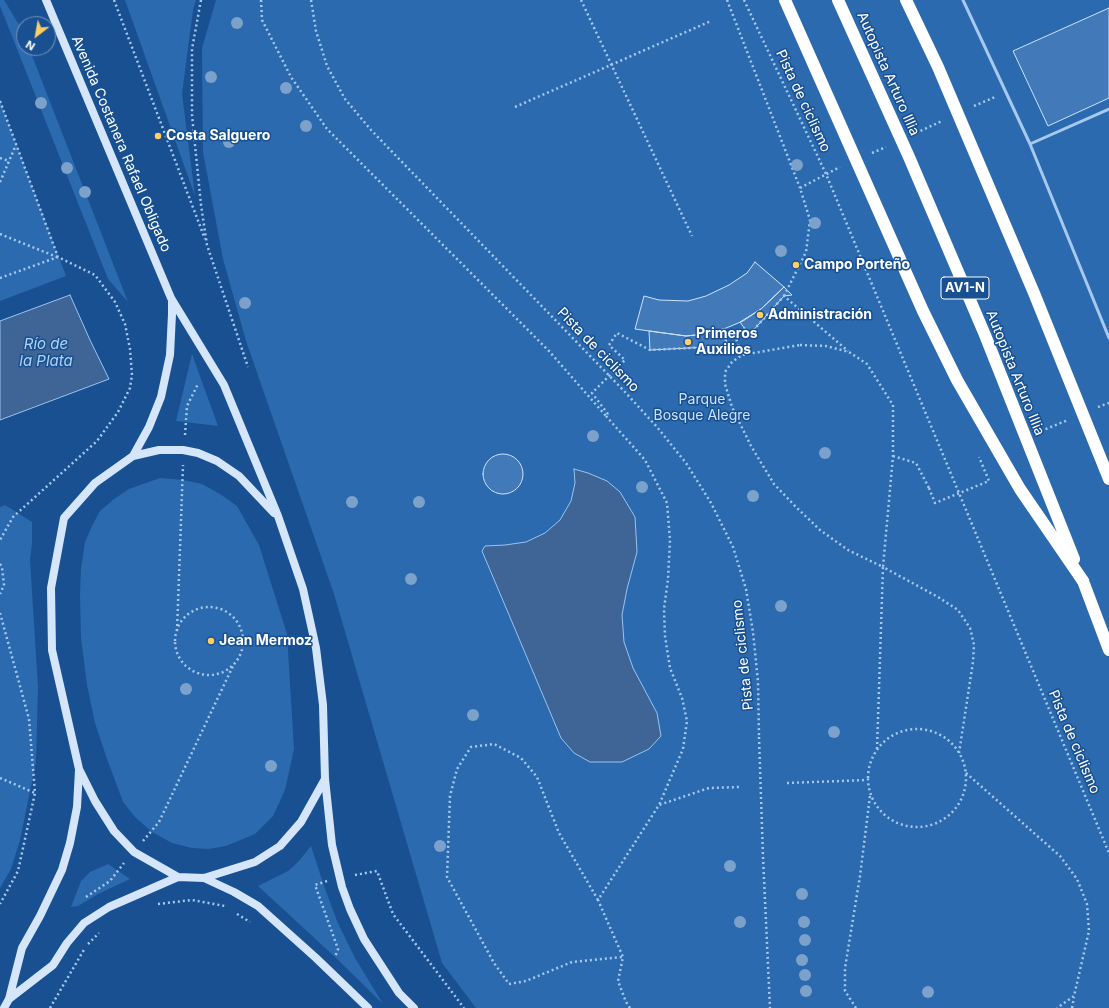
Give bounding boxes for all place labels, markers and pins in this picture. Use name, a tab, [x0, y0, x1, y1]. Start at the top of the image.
place label: Costa Salguero	[166, 128, 270, 144]
marker: Costa Salguero	[153, 131, 163, 141]
place label: Campo Porteño	[804, 257, 910, 273]
marker: Campo Porteño	[791, 260, 801, 270]
place label: Administración	[768, 307, 872, 323]
marker: Administración	[755, 310, 765, 320]
place label: Primeros Auxilios	[696, 326, 758, 358]
marker: Primeros Auxilios	[683, 337, 693, 347]
place label: Jean Mermoz	[219, 633, 312, 649]
marker: Jean Mermoz	[206, 636, 216, 646]

